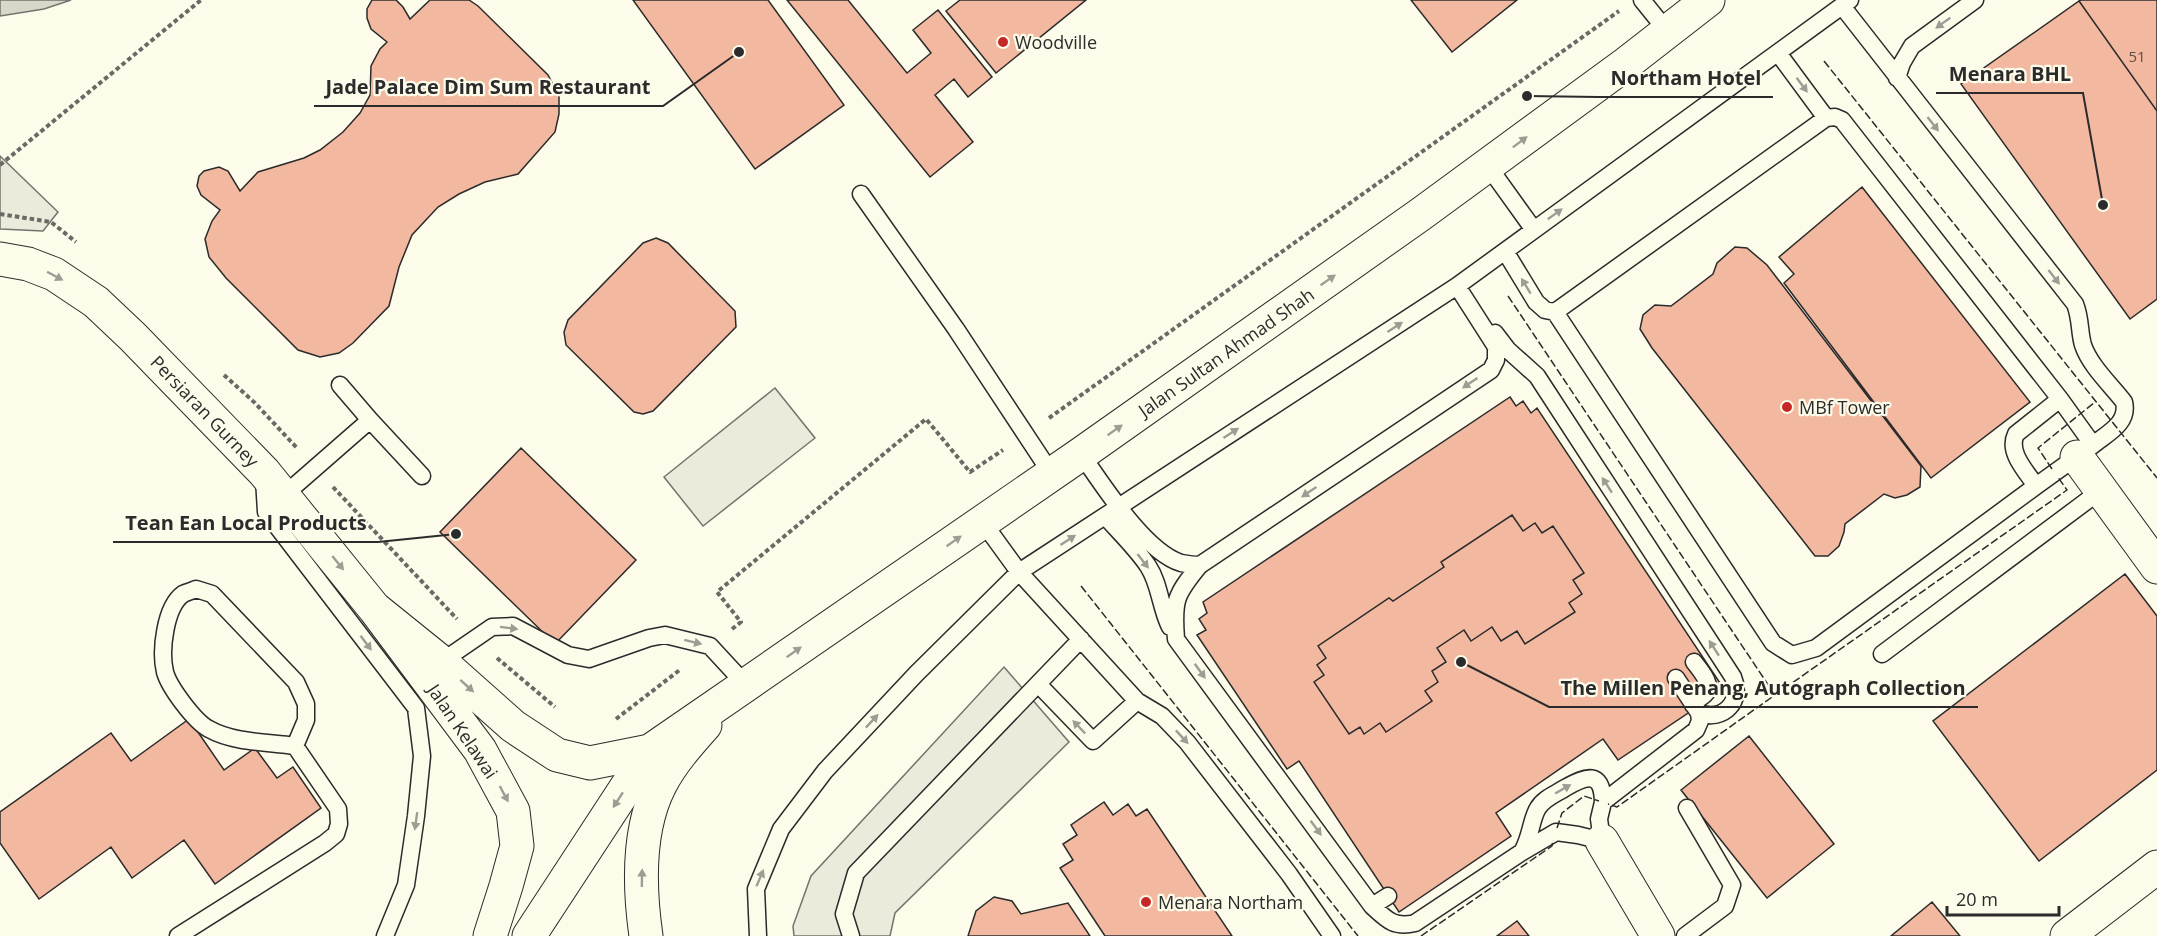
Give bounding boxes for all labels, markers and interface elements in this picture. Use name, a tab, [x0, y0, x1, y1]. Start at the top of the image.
one-way arrow	[1936, 17, 1952, 29]
place label: Woodville	[1015, 30, 1097, 54]
marker: Woodville	[996, 35, 1010, 49]
house number: 51	[2128, 46, 2146, 66]
callout: Menara BHL	[1936, 55, 2083, 93]
callout: Northam Hotel	[1598, 59, 1773, 97]
text: Menara BHL	[1949, 60, 2071, 87]
text: Northam Hotel	[1611, 64, 1761, 91]
callout: Jade Palace Dim Sum Restaurant	[314, 68, 663, 106]
text: Jade Palace Dim Sum Restaurant	[323, 73, 651, 100]
one-way arrow	[1796, 78, 1808, 93]
one-way arrow	[1927, 116, 1939, 131]
one-way arrow	[1512, 136, 1528, 148]
one-way arrow	[1547, 208, 1563, 220]
one-way arrow	[2048, 269, 2061, 285]
one-way arrow	[47, 271, 64, 281]
one-way arrow	[1319, 274, 1335, 286]
one-way arrow	[1521, 278, 1532, 294]
street label: Jalan Sultan Ahmad Shah	[1132, 282, 1319, 423]
one-way arrow	[1386, 321, 1403, 332]
street label: Persiaran Gurney	[146, 350, 265, 473]
one-way arrow	[1463, 377, 1479, 389]
place label: MBf Tower	[1799, 395, 1890, 419]
marker: MBf Tower	[1780, 400, 1794, 414]
one-way arrow	[1106, 424, 1122, 436]
one-way arrow	[1223, 428, 1240, 439]
one-way arrow	[1602, 477, 1613, 493]
one-way arrow	[1301, 486, 1317, 498]
callout: Tean Ean Local Products	[113, 504, 378, 542]
text: Tean Ean Local Products	[125, 509, 367, 536]
one-way arrow	[946, 535, 962, 547]
one-way arrow	[1060, 535, 1076, 546]
one-way arrow	[1136, 553, 1148, 568]
one-way arrow	[331, 556, 344, 571]
one-way arrow	[500, 624, 519, 633]
one-way arrow	[360, 636, 372, 651]
one-way arrow	[683, 637, 702, 647]
one-way arrow	[1709, 640, 1720, 656]
one-way arrow	[785, 646, 801, 658]
one-way arrow	[1194, 663, 1206, 679]
callout: The Millen Penang, Autograph Collection	[1549, 669, 1978, 707]
text: The Millen Penang, Autograph Collection	[1560, 674, 1966, 701]
street label: Jalan Kelawai	[421, 677, 503, 783]
one-way arrow	[460, 679, 475, 693]
one-way arrow	[865, 713, 879, 728]
one-way arrow	[1073, 720, 1086, 735]
one-way arrow	[1175, 730, 1189, 744]
one-way arrow	[1555, 784, 1571, 795]
one-way arrow	[499, 785, 509, 802]
one-way arrow	[613, 792, 624, 808]
one-way arrow	[411, 811, 420, 830]
one-way arrow	[1309, 821, 1321, 836]
one-way arrow	[637, 868, 647, 887]
one-way arrow	[756, 870, 765, 887]
scale bar	[1947, 879, 2060, 917]
text: 20 m	[1956, 887, 1998, 911]
place label: Menara Northam	[1158, 890, 1303, 914]
marker: Menara Northam	[1139, 895, 1153, 909]

